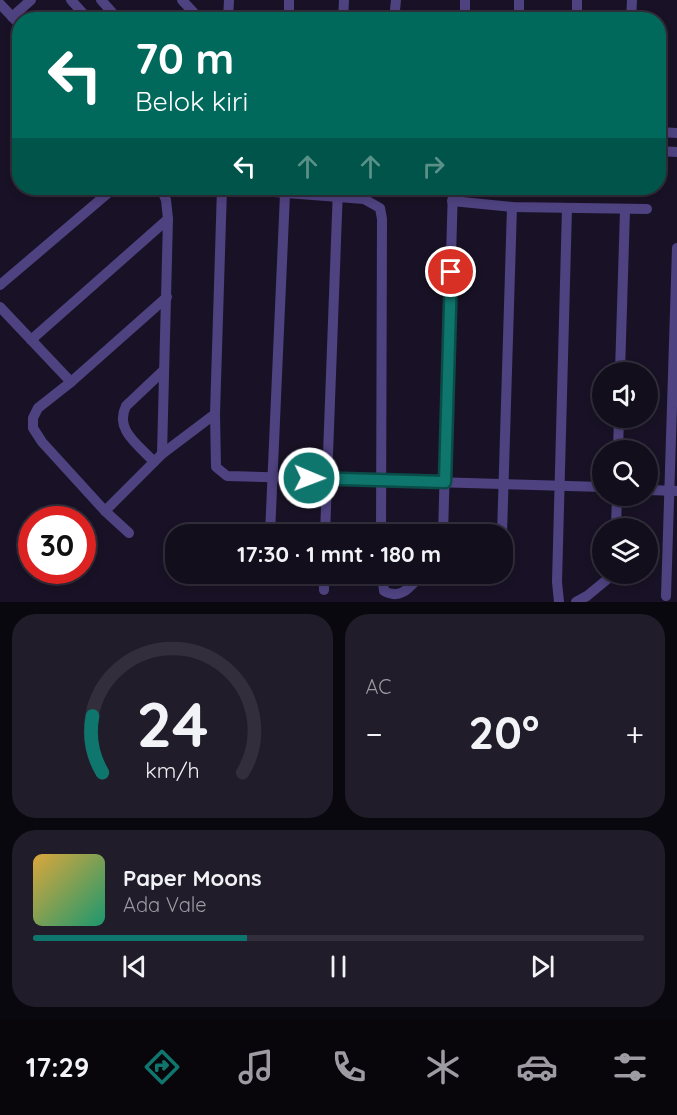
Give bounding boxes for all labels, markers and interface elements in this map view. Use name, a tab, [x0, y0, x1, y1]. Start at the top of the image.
text: 70 m	[135, 32, 234, 85]
icon: left	[36, 36, 114, 114]
text: Belok kiri	[135, 84, 248, 118]
icon: left	[228, 150, 261, 183]
icon: ahead	[291, 150, 324, 183]
icon: ahead	[354, 150, 387, 183]
icon: right	[417, 150, 450, 183]
pin	[425, 246, 476, 297]
icon: arrive	[434, 255, 467, 288]
map controls	[592, 362, 658, 584]
button: sound	[592, 362, 658, 428]
button: search	[592, 440, 658, 506]
position arrow	[277, 446, 341, 510]
speed limit sign: 30	[18, 506, 96, 584]
button: layers	[592, 518, 658, 584]
text: 17:30 · 1 mnt · 180 m	[237, 540, 441, 568]
text: AC	[366, 674, 391, 699]
text: 24	[136, 685, 208, 763]
text: 20°	[469, 704, 539, 760]
text: −	[366, 713, 383, 754]
text: +	[625, 713, 644, 754]
text: km/h	[145, 757, 199, 783]
text: Paper Moons	[123, 864, 262, 892]
text: Ada Vale	[123, 892, 207, 917]
icon: previous	[118, 950, 151, 983]
icon: pause	[322, 950, 355, 983]
icon: next	[526, 950, 559, 983]
icon: directions	[141, 1046, 183, 1088]
icon: music	[235, 1046, 277, 1088]
icon: phone	[328, 1046, 370, 1088]
icon: climate	[422, 1046, 464, 1088]
icon: car	[516, 1046, 558, 1088]
icon: filters	[609, 1046, 651, 1088]
text: 17:29	[26, 1050, 89, 1084]

